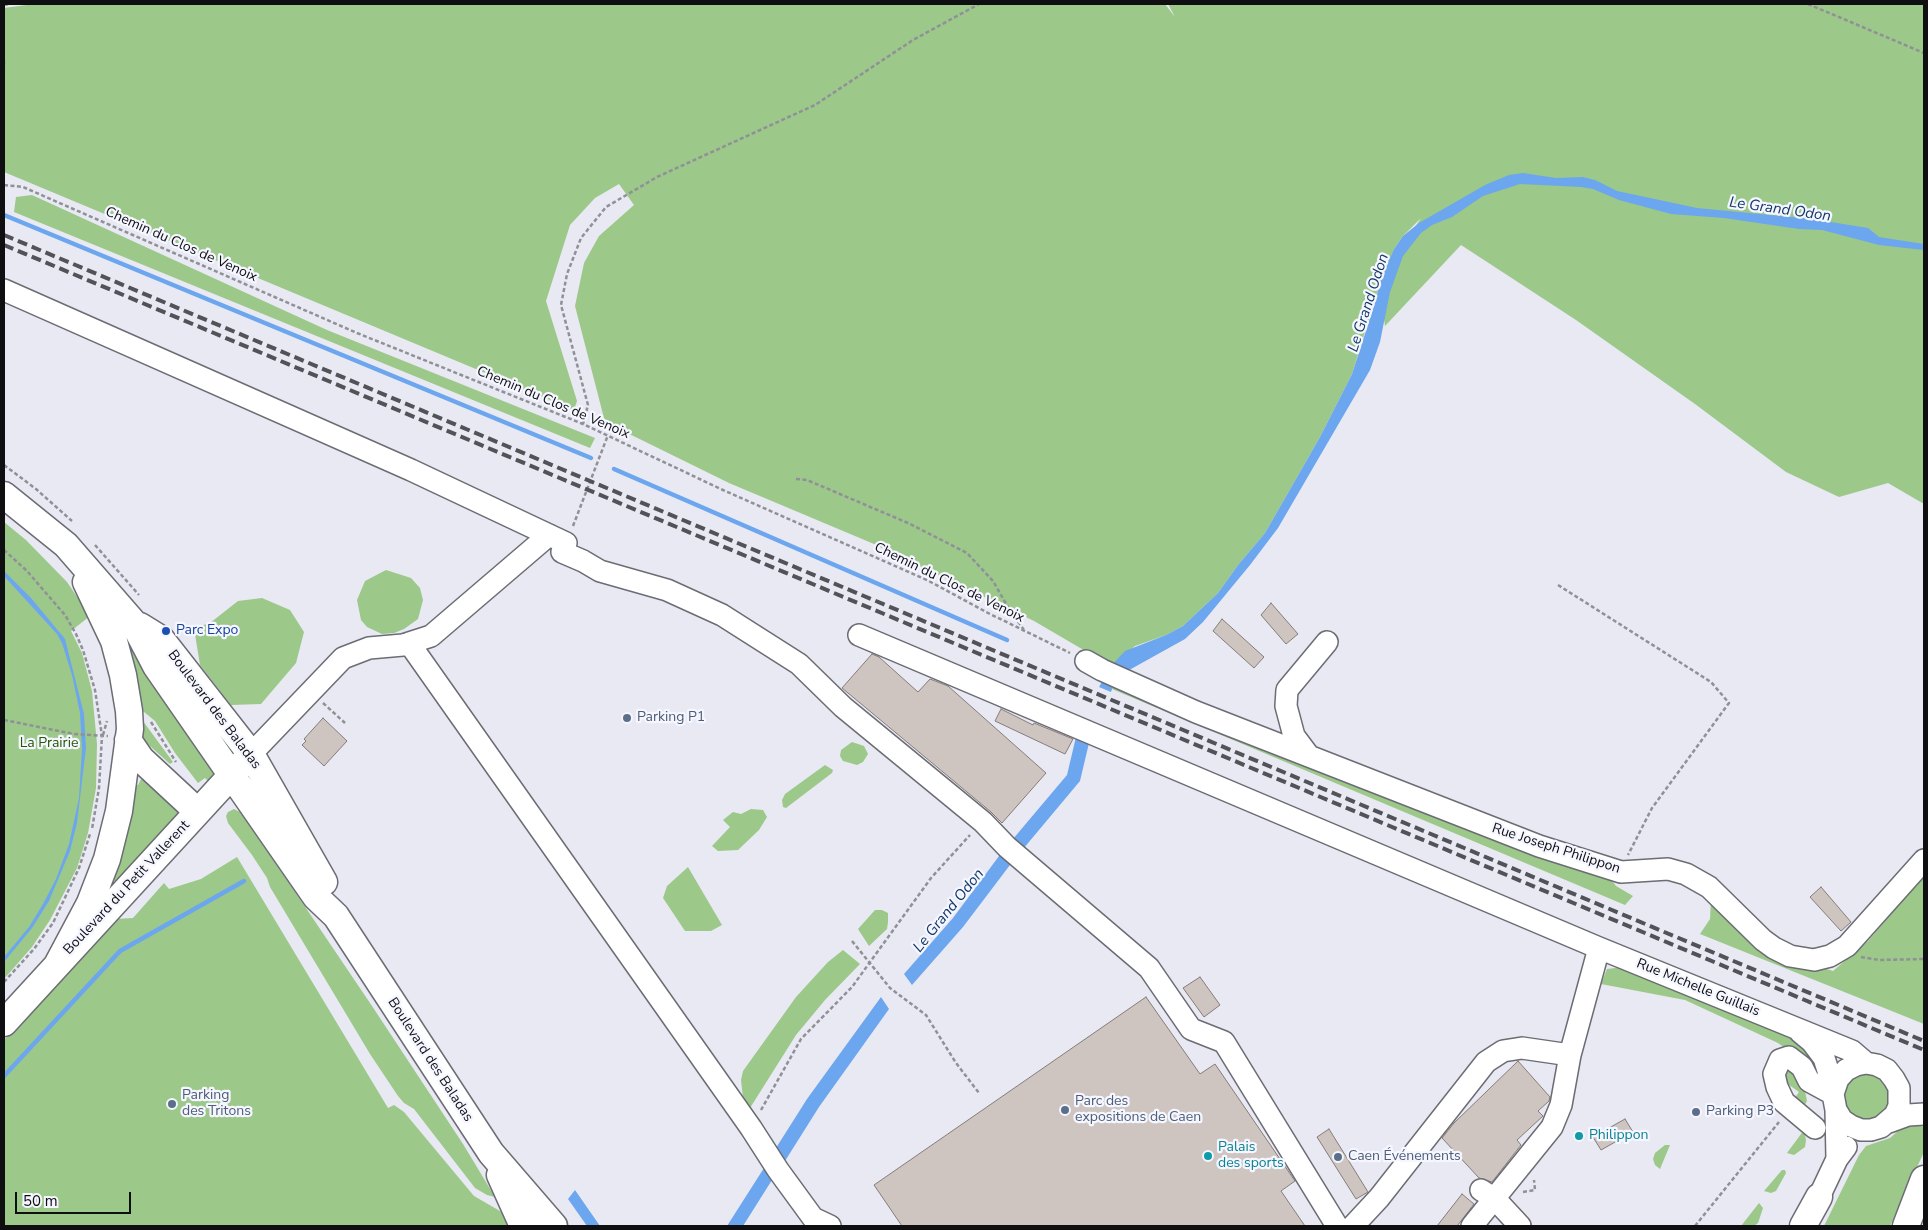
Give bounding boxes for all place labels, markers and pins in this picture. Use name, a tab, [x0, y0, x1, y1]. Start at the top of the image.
place label: Parc Expo	[176, 623, 238, 639]
marker: Parc Expo	[160, 625, 172, 637]
place label: Parking P1	[637, 710, 705, 726]
marker: Parking P1	[621, 712, 633, 724]
place label: Parking des Tritons	[182, 1088, 251, 1120]
place label: Parc des expositions de Caen	[1075, 1094, 1201, 1126]
marker: Parking des Tritons	[166, 1098, 178, 1110]
marker: Parc des expositions de Caen	[1059, 1104, 1071, 1116]
place label: Parking P3	[1706, 1104, 1774, 1120]
marker: Parking P3	[1690, 1106, 1702, 1118]
place label: Philippon	[1589, 1128, 1649, 1144]
marker: Philippon	[1573, 1130, 1585, 1142]
place label: Palais des sports	[1218, 1140, 1284, 1172]
place label: Caen Événements	[1348, 1149, 1461, 1165]
marker: Palais des sports	[1202, 1150, 1214, 1162]
marker: Caen Événements	[1332, 1151, 1344, 1163]

